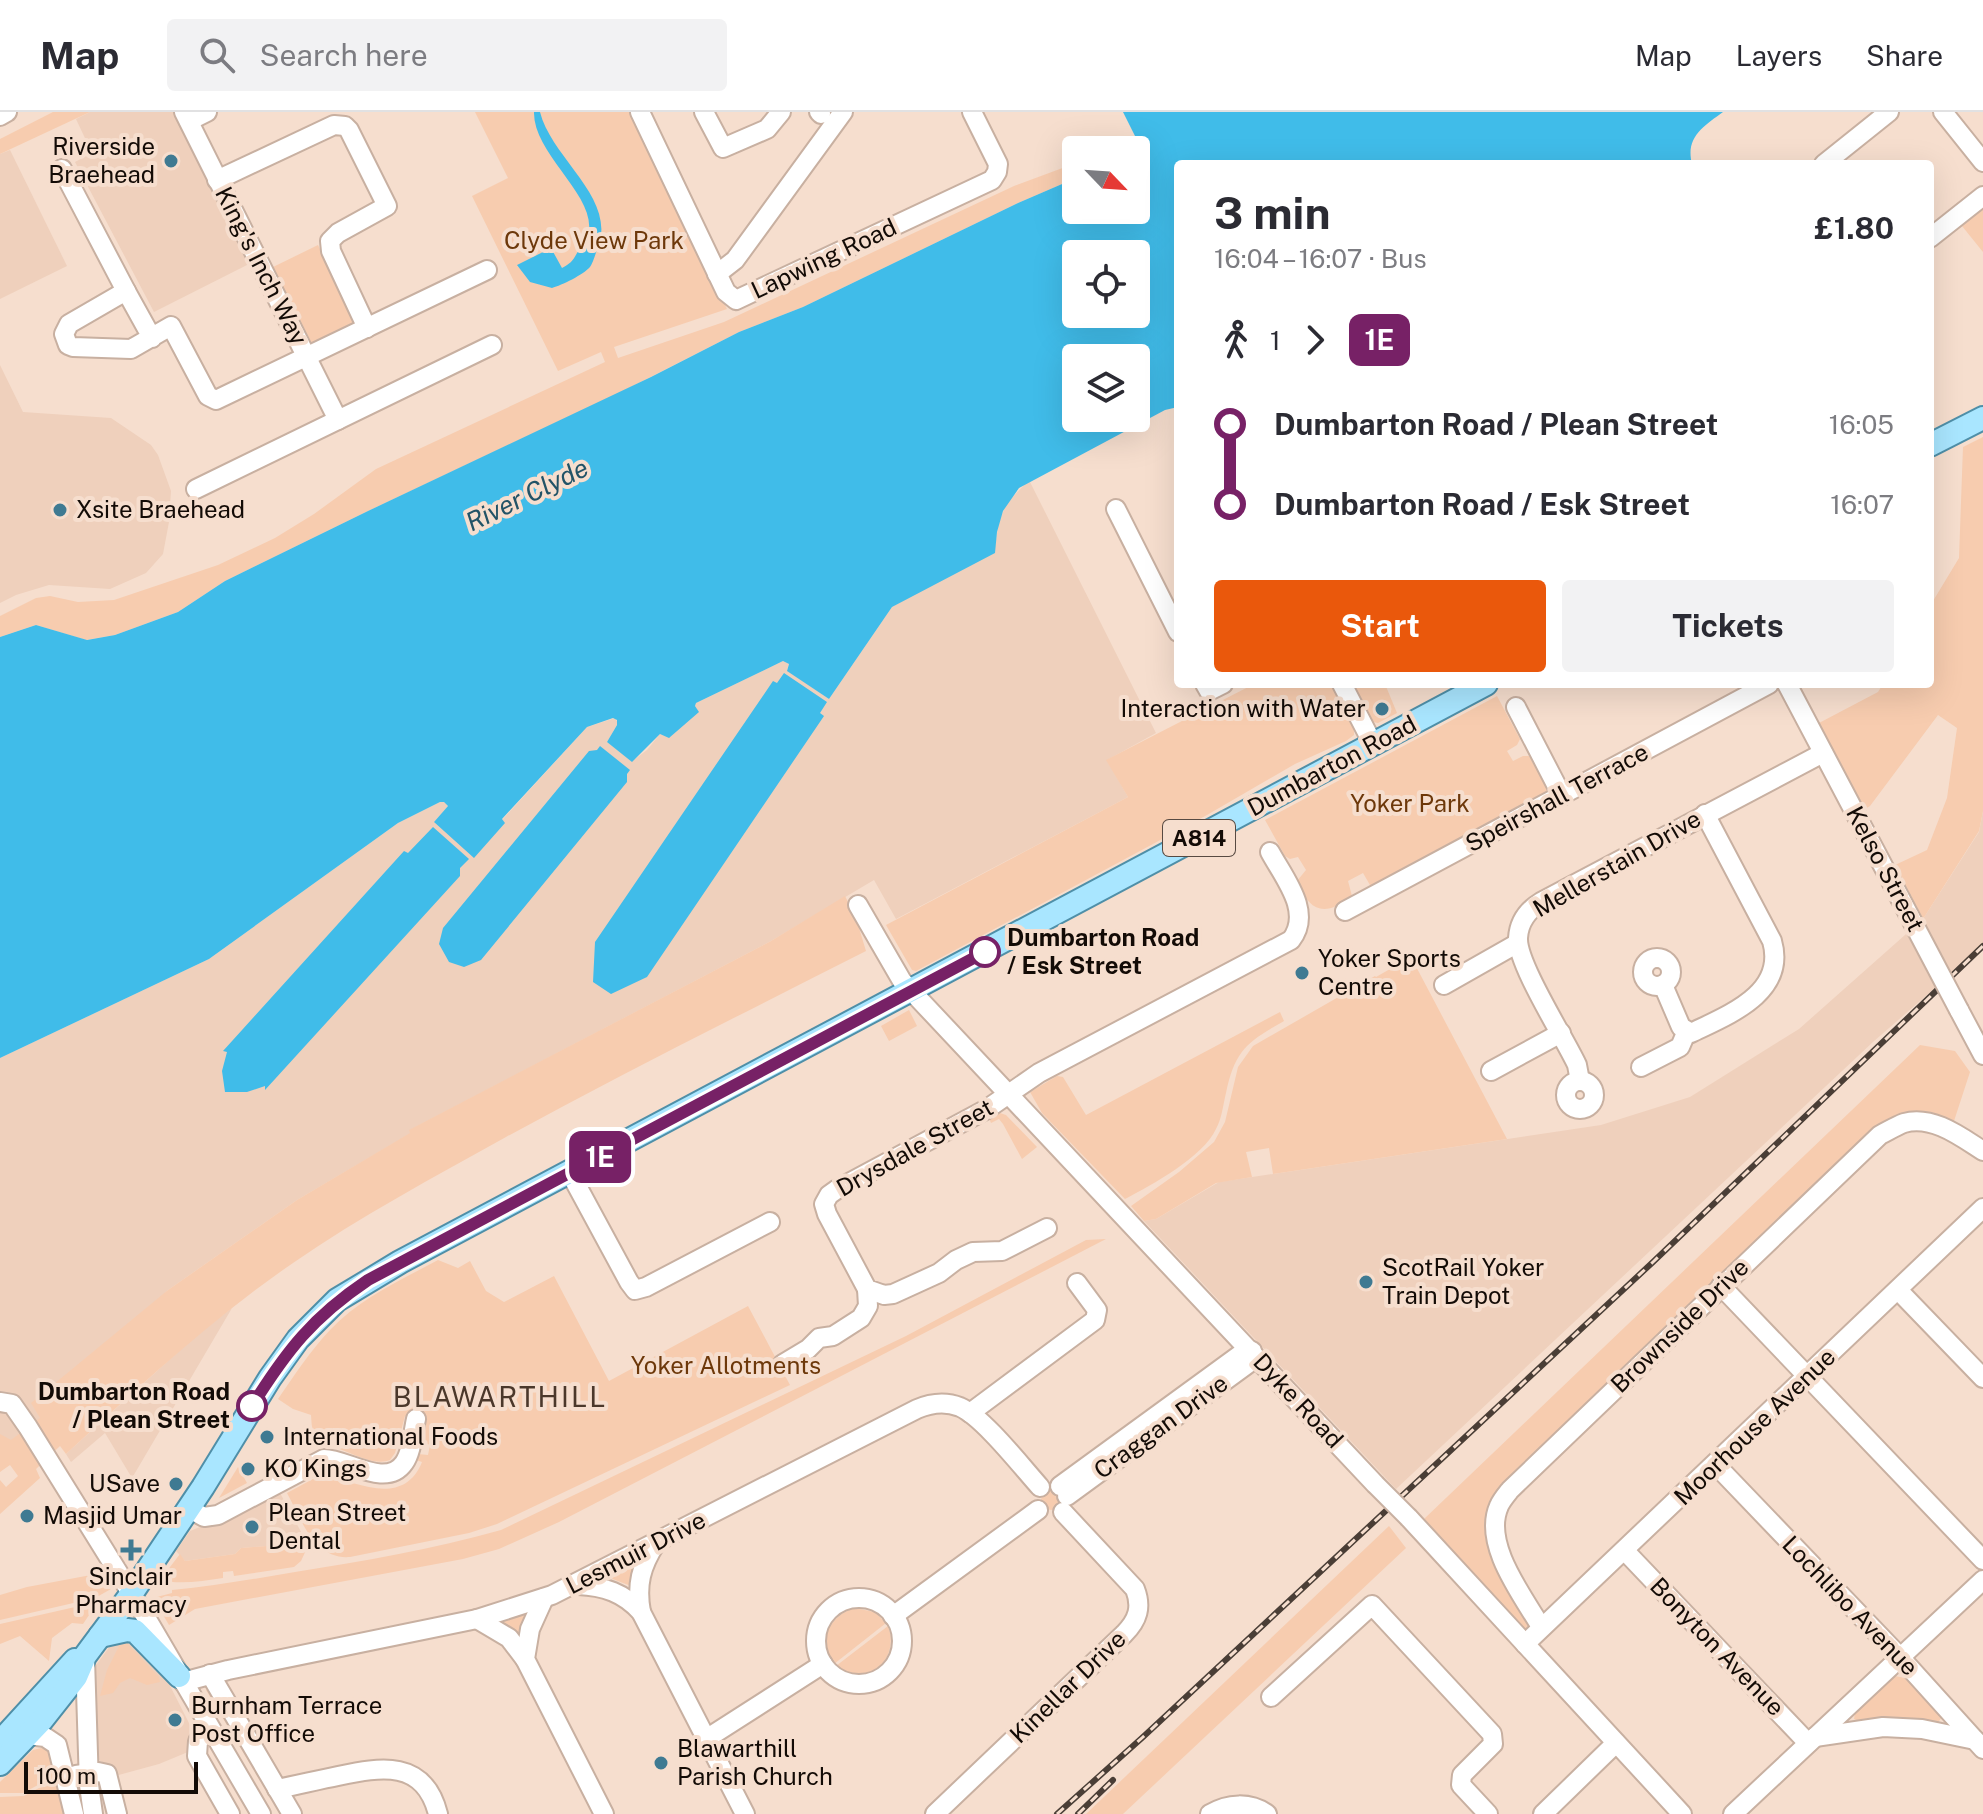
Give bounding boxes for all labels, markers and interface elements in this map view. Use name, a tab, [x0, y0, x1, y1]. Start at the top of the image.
search box	[167, 19, 727, 91]
text: Map	[40, 33, 119, 78]
icon: search	[195, 33, 239, 77]
text: Search here	[259, 37, 428, 73]
text: Map	[1635, 39, 1692, 72]
text: Layers	[1736, 39, 1822, 72]
text: Share	[1866, 39, 1943, 72]
place label: Riverside Braehead	[48, 132, 155, 188]
north arrow	[1062, 136, 1150, 224]
map controls	[1062, 136, 1150, 432]
marker: Riverside Braehead	[162, 152, 180, 170]
street label: King's Inch Way	[210, 182, 314, 349]
text: 3 min	[1214, 187, 1331, 239]
text: £1.80	[1814, 210, 1894, 246]
street label: Lapwing Road	[746, 212, 901, 304]
park label: Clyde View Park	[504, 226, 684, 254]
button: locate	[1062, 240, 1150, 328]
text: 16:04 – 16:07 · Bus	[1214, 243, 1427, 274]
icon: walk	[1214, 318, 1258, 362]
icon: forward	[1293, 318, 1337, 362]
text: 1E	[1365, 323, 1394, 356]
text: 1	[1270, 325, 1281, 356]
button: layers	[1062, 344, 1150, 432]
text: Dumbarton Road / Plean Street	[1274, 406, 1718, 442]
text: 16:05	[1829, 409, 1894, 440]
water label: River Clyde	[460, 452, 593, 537]
text: Dumbarton Road / Esk Street	[1274, 486, 1690, 522]
text: 16:07	[1830, 489, 1894, 520]
place label: Xsite Braehead	[76, 495, 245, 523]
marker: Xsite Braehead	[51, 501, 69, 519]
button: Start	[1214, 580, 1546, 672]
button: Tickets	[1562, 580, 1894, 672]
place label: Interaction with Water	[1120, 694, 1366, 722]
marker: Interaction with Water	[1373, 700, 1391, 718]
street label: Dumbarton Road	[1242, 709, 1421, 821]
street label: Speirshall Terrace	[1460, 737, 1653, 857]
park label: Yoker Park	[1350, 789, 1470, 817]
street label: Kelso Street	[1841, 801, 1931, 936]
street label: Mellerstain Drive	[1528, 804, 1705, 922]
road number: A814	[1163, 820, 1235, 856]
place label: Dumbarton Road / Esk Street	[1007, 923, 1199, 979]
marker: Dumbarton Road / Esk Street	[970, 937, 1000, 967]
place label: Yoker Sports Centre	[1318, 944, 1461, 1000]
marker: Yoker Sports Centre	[1293, 964, 1311, 982]
street label: Drysdale Street	[831, 1093, 998, 1202]
line badge: 1E	[564, 1131, 636, 1183]
text: 1E	[585, 1140, 615, 1173]
place label: ScotRail Yoker Train Depot	[1382, 1253, 1544, 1309]
street label: Brownside Drive	[1605, 1253, 1754, 1398]
marker: ScotRail Yoker Train Depot	[1357, 1273, 1375, 1291]
street label: Moorhouse Avenue	[1668, 1342, 1841, 1510]
street label: Dyke Road	[1248, 1347, 1349, 1453]
park label: Yoker Allotments	[631, 1351, 821, 1379]
street label: Craggan Drive	[1088, 1368, 1233, 1484]
place label: Dumbarton Road / Plean Street	[38, 1377, 230, 1433]
district label: BLAWARTHILL	[393, 1380, 607, 1413]
marker: Dumbarton Road / Plean Street	[237, 1391, 267, 1421]
place label: International Foods	[283, 1422, 498, 1450]
marker: International Foods	[258, 1428, 276, 1446]
place label: KO Kings	[264, 1454, 367, 1482]
marker: KO Kings	[239, 1460, 257, 1478]
place label: USave	[89, 1469, 160, 1497]
marker: USave	[167, 1475, 185, 1493]
place label: Plean Street Dental	[268, 1498, 406, 1554]
place label: Masjid Umar	[43, 1501, 182, 1529]
street label: Lesmuir Drive	[561, 1505, 710, 1599]
marker: Masjid Umar	[18, 1507, 36, 1525]
marker: Plean Street Dental	[243, 1518, 261, 1536]
street label: Lochlibo Avenue	[1777, 1530, 1924, 1681]
marker: Sinclair Pharmacy	[122, 1541, 140, 1559]
place label: Sinclair Pharmacy	[75, 1562, 187, 1618]
street label: Bonyton Avenue	[1645, 1572, 1791, 1721]
street label: Kinellar Drive	[1004, 1624, 1131, 1748]
place label: Burnham Terrace Post Office	[191, 1691, 382, 1747]
marker: Burnham Terrace Post Office	[166, 1711, 184, 1729]
place label: Blawarthill Parish Church	[677, 1734, 833, 1790]
marker: Blawarthill Parish Church	[652, 1754, 670, 1772]
scale bar	[24, 1758, 198, 1794]
text: 100 m	[36, 1763, 96, 1789]

